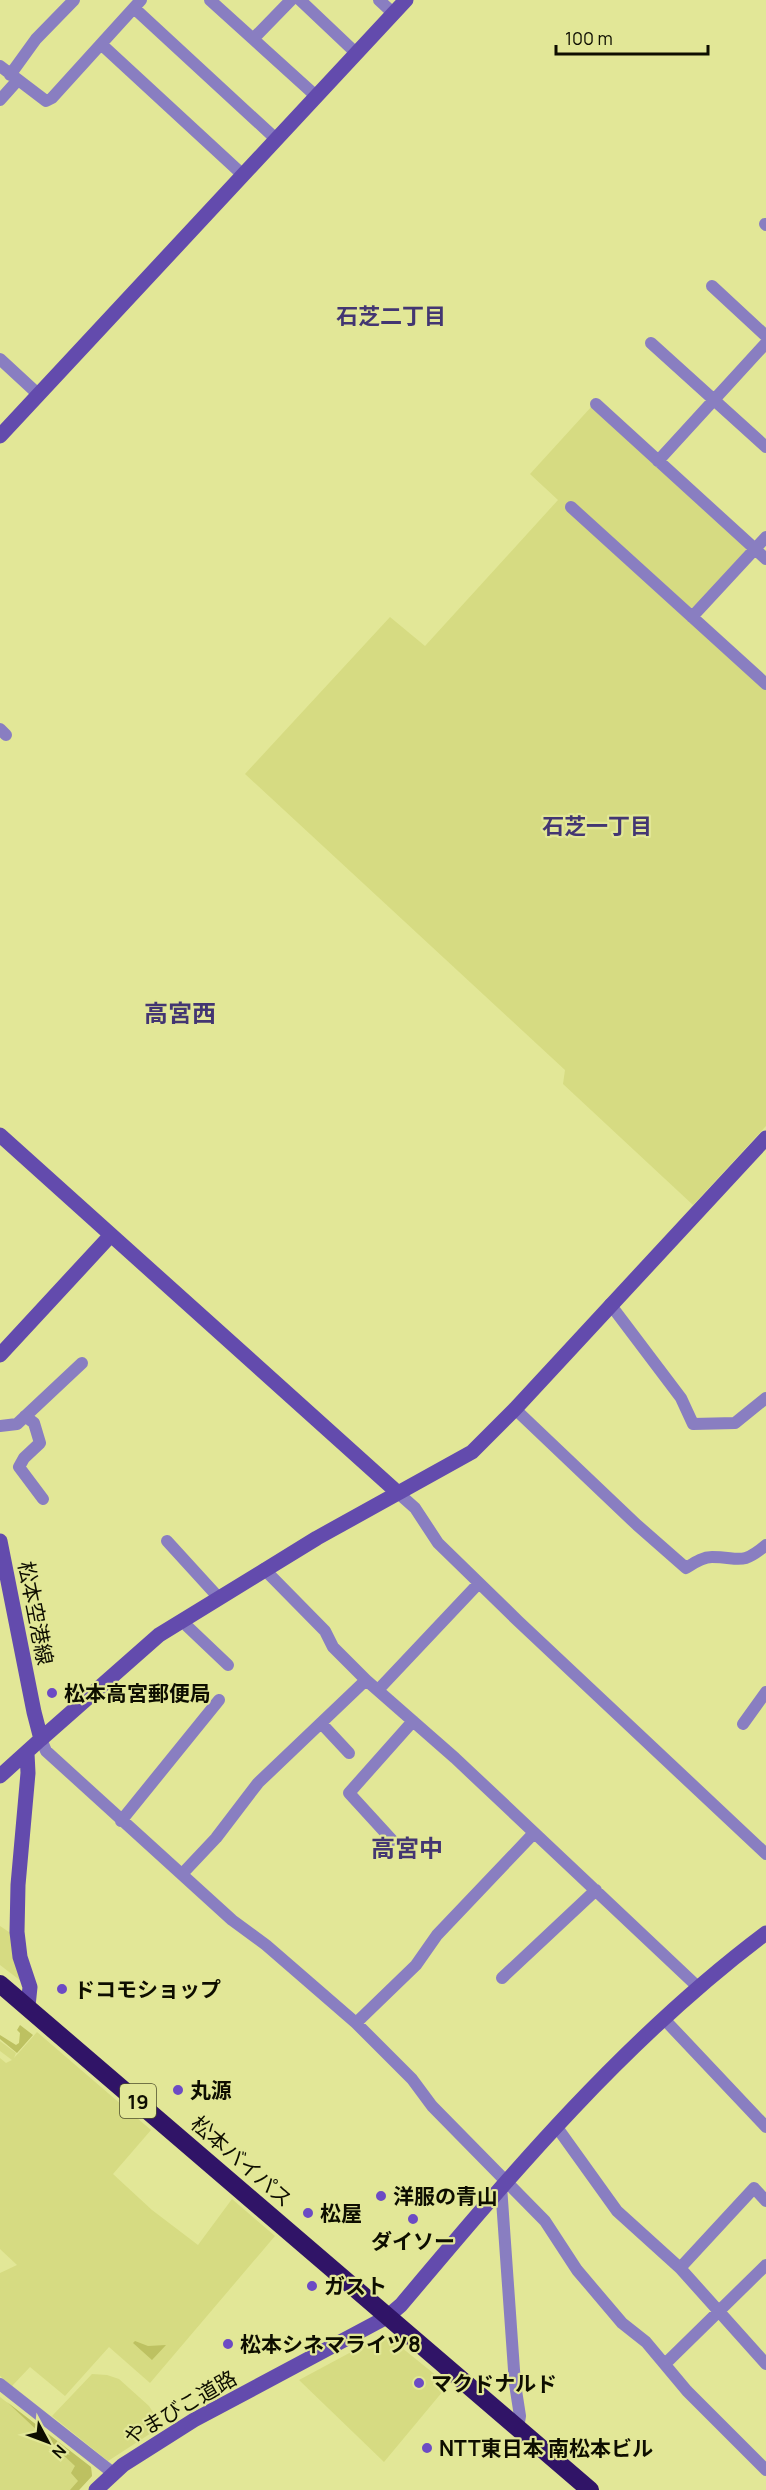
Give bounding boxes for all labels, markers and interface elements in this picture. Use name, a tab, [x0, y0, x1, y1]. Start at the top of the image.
scale bar	[556, 18, 708, 56]
text: 100 m	[565, 26, 613, 50]
district label: 石芝二丁目	[336, 301, 446, 331]
district label: 石芝一丁目	[542, 811, 652, 841]
district label: 高宮西	[144, 996, 216, 1029]
street label: 松本空港線	[12, 1559, 60, 1667]
place label: 松本高宮郵便局	[64, 1679, 211, 1707]
marker: 松本高宮郵便局	[45, 1686, 59, 1700]
district label: 高宮中	[371, 1831, 443, 1864]
place label: ドコモショップ	[74, 1975, 221, 2003]
marker: ドコモショップ	[55, 1982, 69, 1996]
place label: 丸源	[190, 2076, 232, 2104]
marker: 丸源	[171, 2083, 185, 2097]
road number: 19	[120, 2084, 156, 2118]
street label: 松本バイパス	[185, 2109, 299, 2213]
place label: 洋服の青山	[393, 2182, 498, 2210]
marker: 洋服の青山	[374, 2189, 388, 2203]
place label: 松屋	[320, 2199, 362, 2227]
marker: 松屋	[301, 2206, 315, 2220]
marker: ダイソー	[406, 2212, 420, 2226]
place label: ダイソー	[371, 2227, 455, 2255]
place label: ガスト	[324, 2272, 387, 2300]
marker: ガスト	[305, 2279, 319, 2293]
place label: 松本シネマライツ8	[240, 2330, 421, 2358]
marker: 松本シネマライツ8	[221, 2337, 235, 2351]
street label: やまびこ道路	[118, 2363, 242, 2451]
place label: マクドナルド	[431, 2369, 557, 2397]
marker: マクドナルド	[412, 2376, 426, 2390]
north arrow	[18, 2412, 78, 2472]
place label: NTT東日本 南松本ビル	[439, 2434, 653, 2462]
text: N	[47, 2440, 71, 2463]
marker: NTT東日本 南松本ビル	[420, 2441, 434, 2455]

